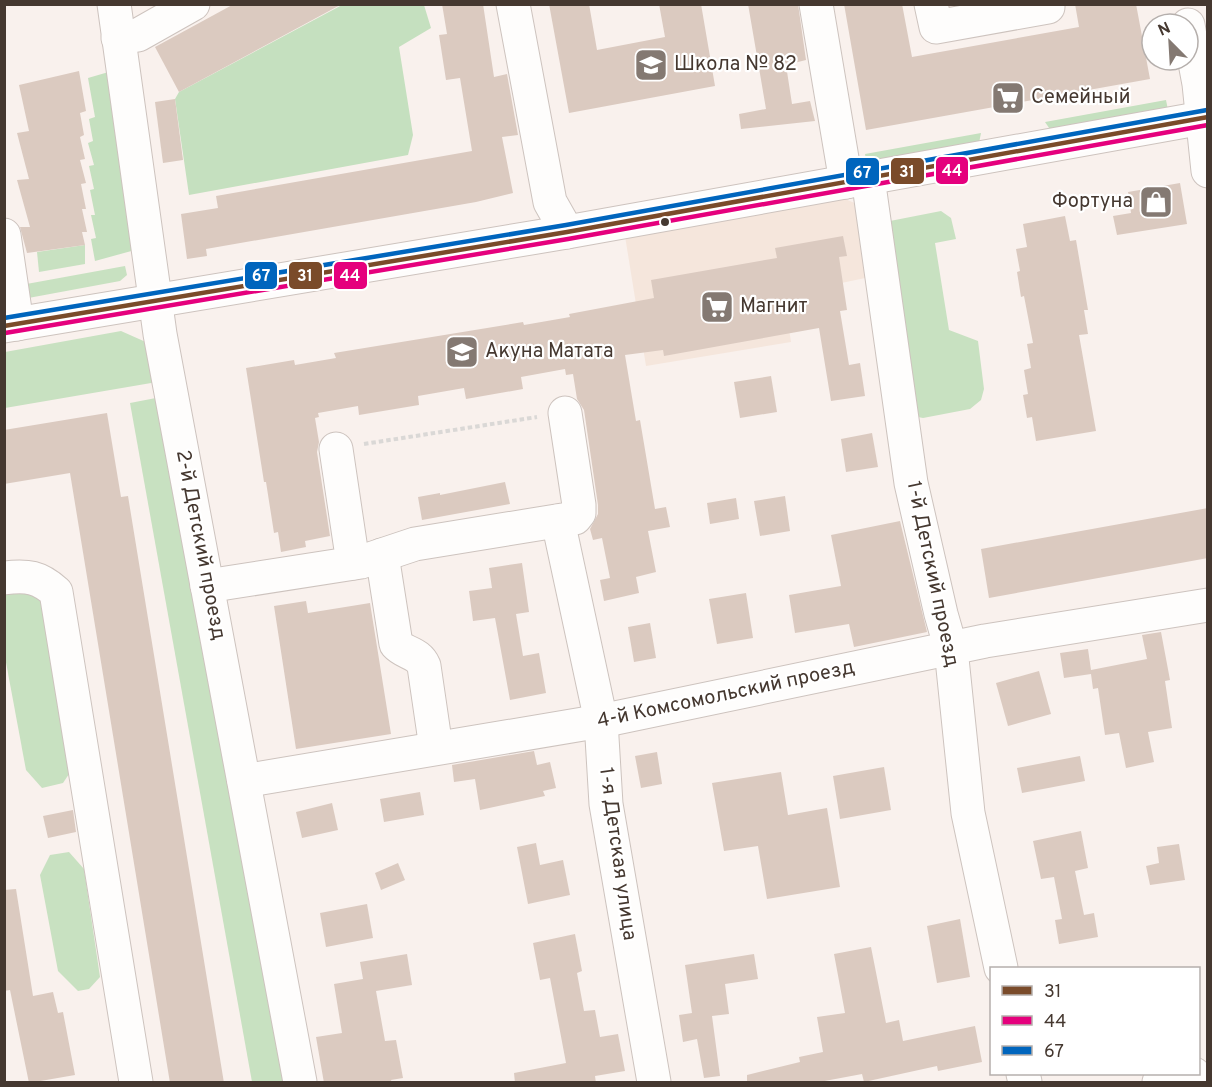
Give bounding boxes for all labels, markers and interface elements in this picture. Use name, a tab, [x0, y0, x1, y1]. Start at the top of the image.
north arrow	[1140, 12, 1200, 72]
text: N	[1155, 19, 1174, 42]
school or university icon: Школа № 82	[633, 47, 669, 83]
place label: Школа № 82	[674, 52, 797, 78]
supermarket icon: Семейный	[990, 80, 1026, 116]
place label: Семейный	[1031, 85, 1131, 111]
line badge: 44	[935, 156, 969, 185]
line badge: 67	[845, 157, 880, 186]
line badge: 31	[890, 157, 925, 185]
text: 44	[942, 162, 962, 182]
text: 31	[899, 163, 915, 183]
text: 67	[853, 164, 871, 184]
shop icon: Фортуна	[1138, 184, 1174, 220]
place label: Фортуна	[1052, 189, 1133, 215]
unlabelled marker	[659, 216, 671, 228]
line badge: 67	[244, 261, 278, 290]
line badge: 31	[288, 261, 323, 290]
line badge: 44	[333, 261, 368, 290]
text: 67	[252, 267, 270, 287]
text: 31	[297, 267, 313, 287]
text: 44	[340, 267, 360, 287]
supermarket icon: Магнит	[699, 289, 735, 325]
place label: Магнит	[740, 294, 808, 320]
school or university icon: Акуна Матата	[444, 334, 480, 370]
place label: Акуна Матата	[485, 339, 614, 365]
street label: 2-й Детский проезд	[169, 448, 231, 642]
street label: 1-й Детский проезд	[900, 479, 964, 669]
street label: 4-й Комсомольский проезд	[595, 655, 857, 735]
street label: 1-я Детская улица	[592, 766, 642, 942]
legend	[990, 967, 1200, 1075]
text: 31	[1044, 981, 1062, 1004]
text: 44	[1044, 1011, 1066, 1034]
text: 67	[1044, 1041, 1064, 1064]

